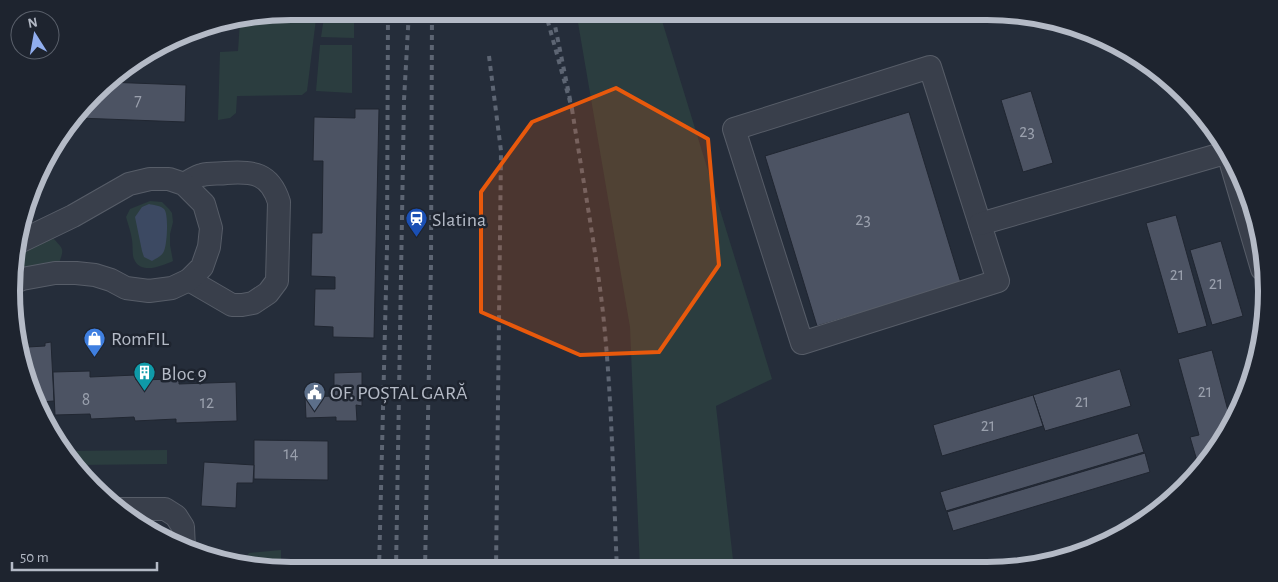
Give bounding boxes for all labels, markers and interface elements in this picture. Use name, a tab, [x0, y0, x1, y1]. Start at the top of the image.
north arrow	[10, 10, 60, 60]
text: N	[27, 15, 39, 31]
house number: 7	[134, 92, 142, 110]
house number: 23	[1019, 123, 1035, 141]
station icon: Slatina	[404, 207, 428, 238]
place label: Slatina	[432, 210, 486, 230]
house number: 23	[855, 211, 871, 229]
house number: 21	[1170, 266, 1184, 284]
house number: 21	[1209, 275, 1223, 293]
shop icon: RomFIL	[83, 326, 107, 357]
place label: RomFIL	[111, 329, 170, 349]
building icon: Bloc 9	[133, 361, 157, 392]
place label: Bloc 9	[161, 364, 207, 384]
public building icon: OF. POȘTAL GARĂ	[302, 380, 326, 411]
place label: OF. POȘTAL GARĂ	[330, 382, 468, 404]
house number: 21	[1198, 383, 1212, 401]
house number: 8	[82, 391, 90, 409]
house number: 21	[1075, 393, 1089, 411]
house number: 12	[200, 394, 214, 412]
house number: 21	[981, 417, 995, 435]
house number: 14	[284, 445, 299, 463]
scale bar	[12, 540, 158, 572]
text: 50 m	[20, 550, 49, 565]

